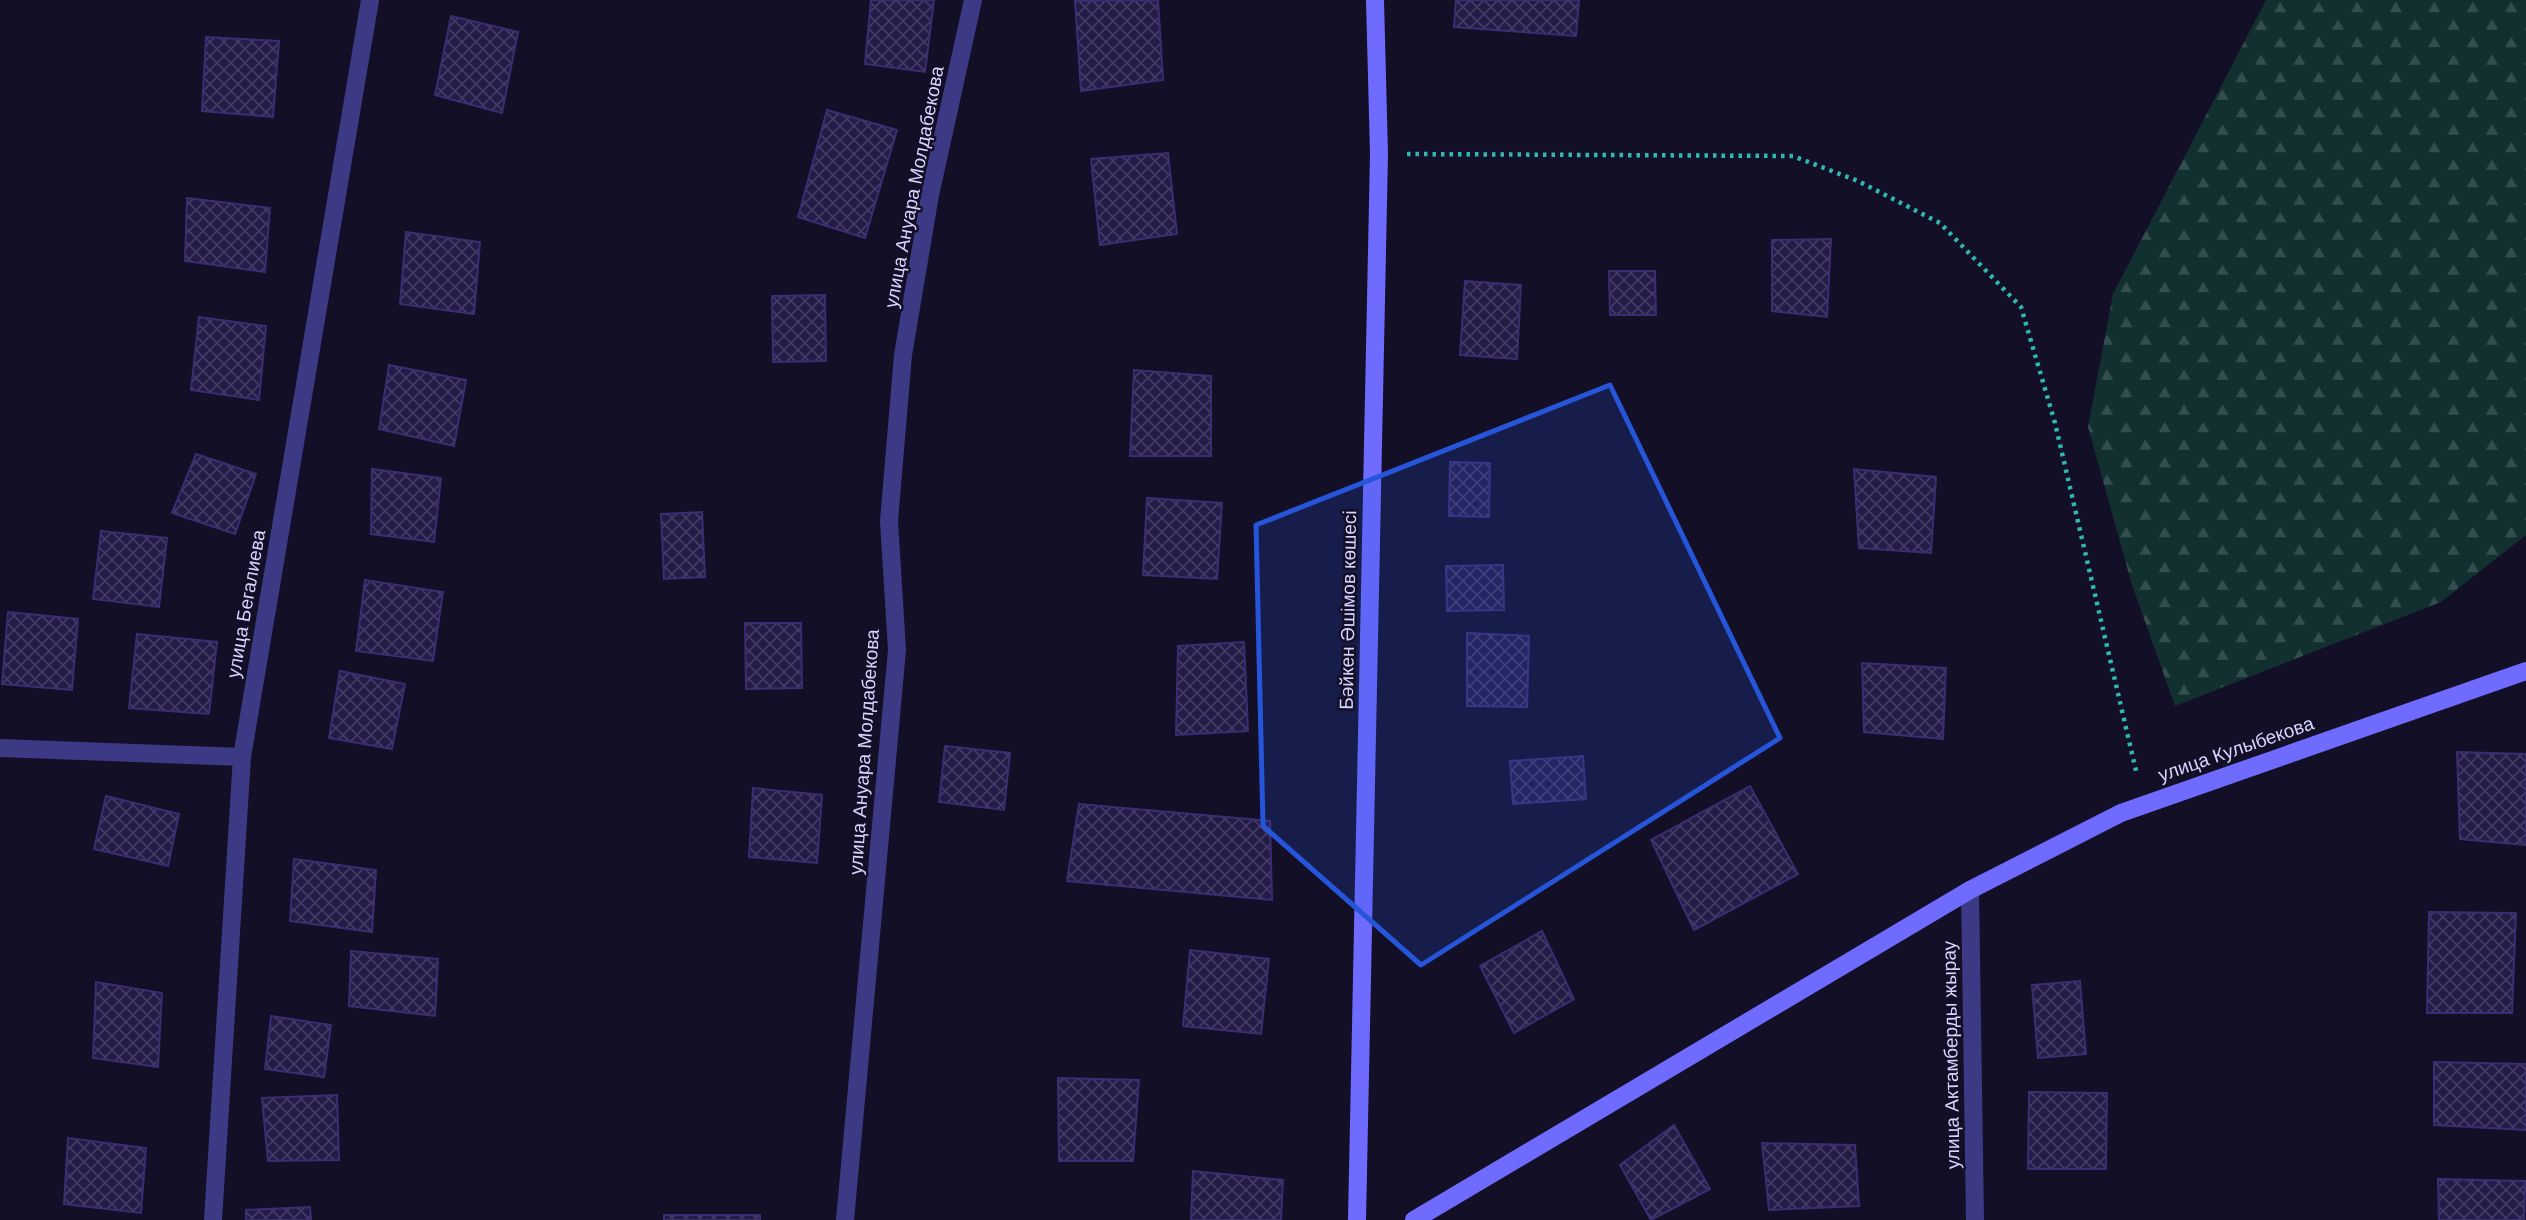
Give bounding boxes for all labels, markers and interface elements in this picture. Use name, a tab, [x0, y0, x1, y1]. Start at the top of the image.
street label: улица Ануара Молдабекова	[878, 63, 950, 310]
street label: Бәйкен Әшімов көшесі	[1334, 510, 1362, 710]
street label: улица Бегалиева	[221, 527, 271, 680]
street label: улица Ануара Молдабекова	[843, 628, 885, 876]
street label: улица Кулыбекова	[2155, 711, 2318, 787]
street label: улица Актамберды жырау	[1937, 940, 1965, 1169]

